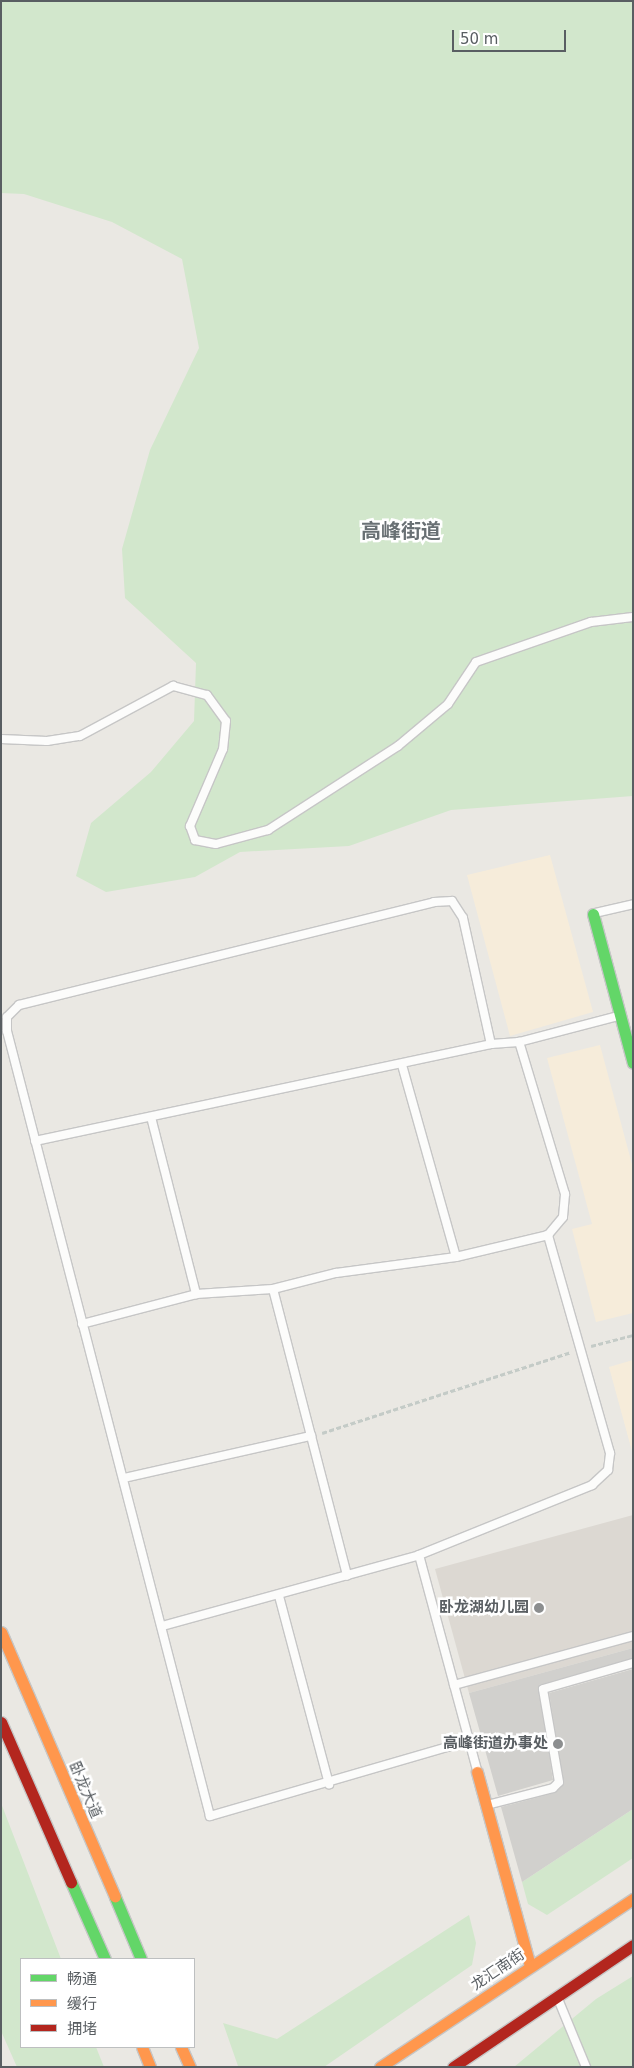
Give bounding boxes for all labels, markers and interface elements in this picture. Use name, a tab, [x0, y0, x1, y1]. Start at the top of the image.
scale bar	[454, 20, 568, 52]
text: 50 m	[460, 30, 498, 48]
district label: 高峰街道	[361, 519, 441, 543]
place label: 卧龙湖幼儿园	[439, 1599, 529, 1617]
marker: 卧龙湖幼儿园	[533, 1602, 545, 1614]
place label: 高峰街道办事处	[443, 1735, 548, 1753]
marker: 高峰街道办事处	[552, 1738, 564, 1750]
street label: 卧龙大道	[65, 1759, 105, 1821]
street label: 龙汇南街	[468, 1946, 528, 1994]
legend	[20, 1958, 195, 2048]
text: 畅通	[67, 1970, 97, 1988]
text: 缓行	[67, 1995, 97, 2013]
text: 拥堵	[67, 2020, 97, 2038]

